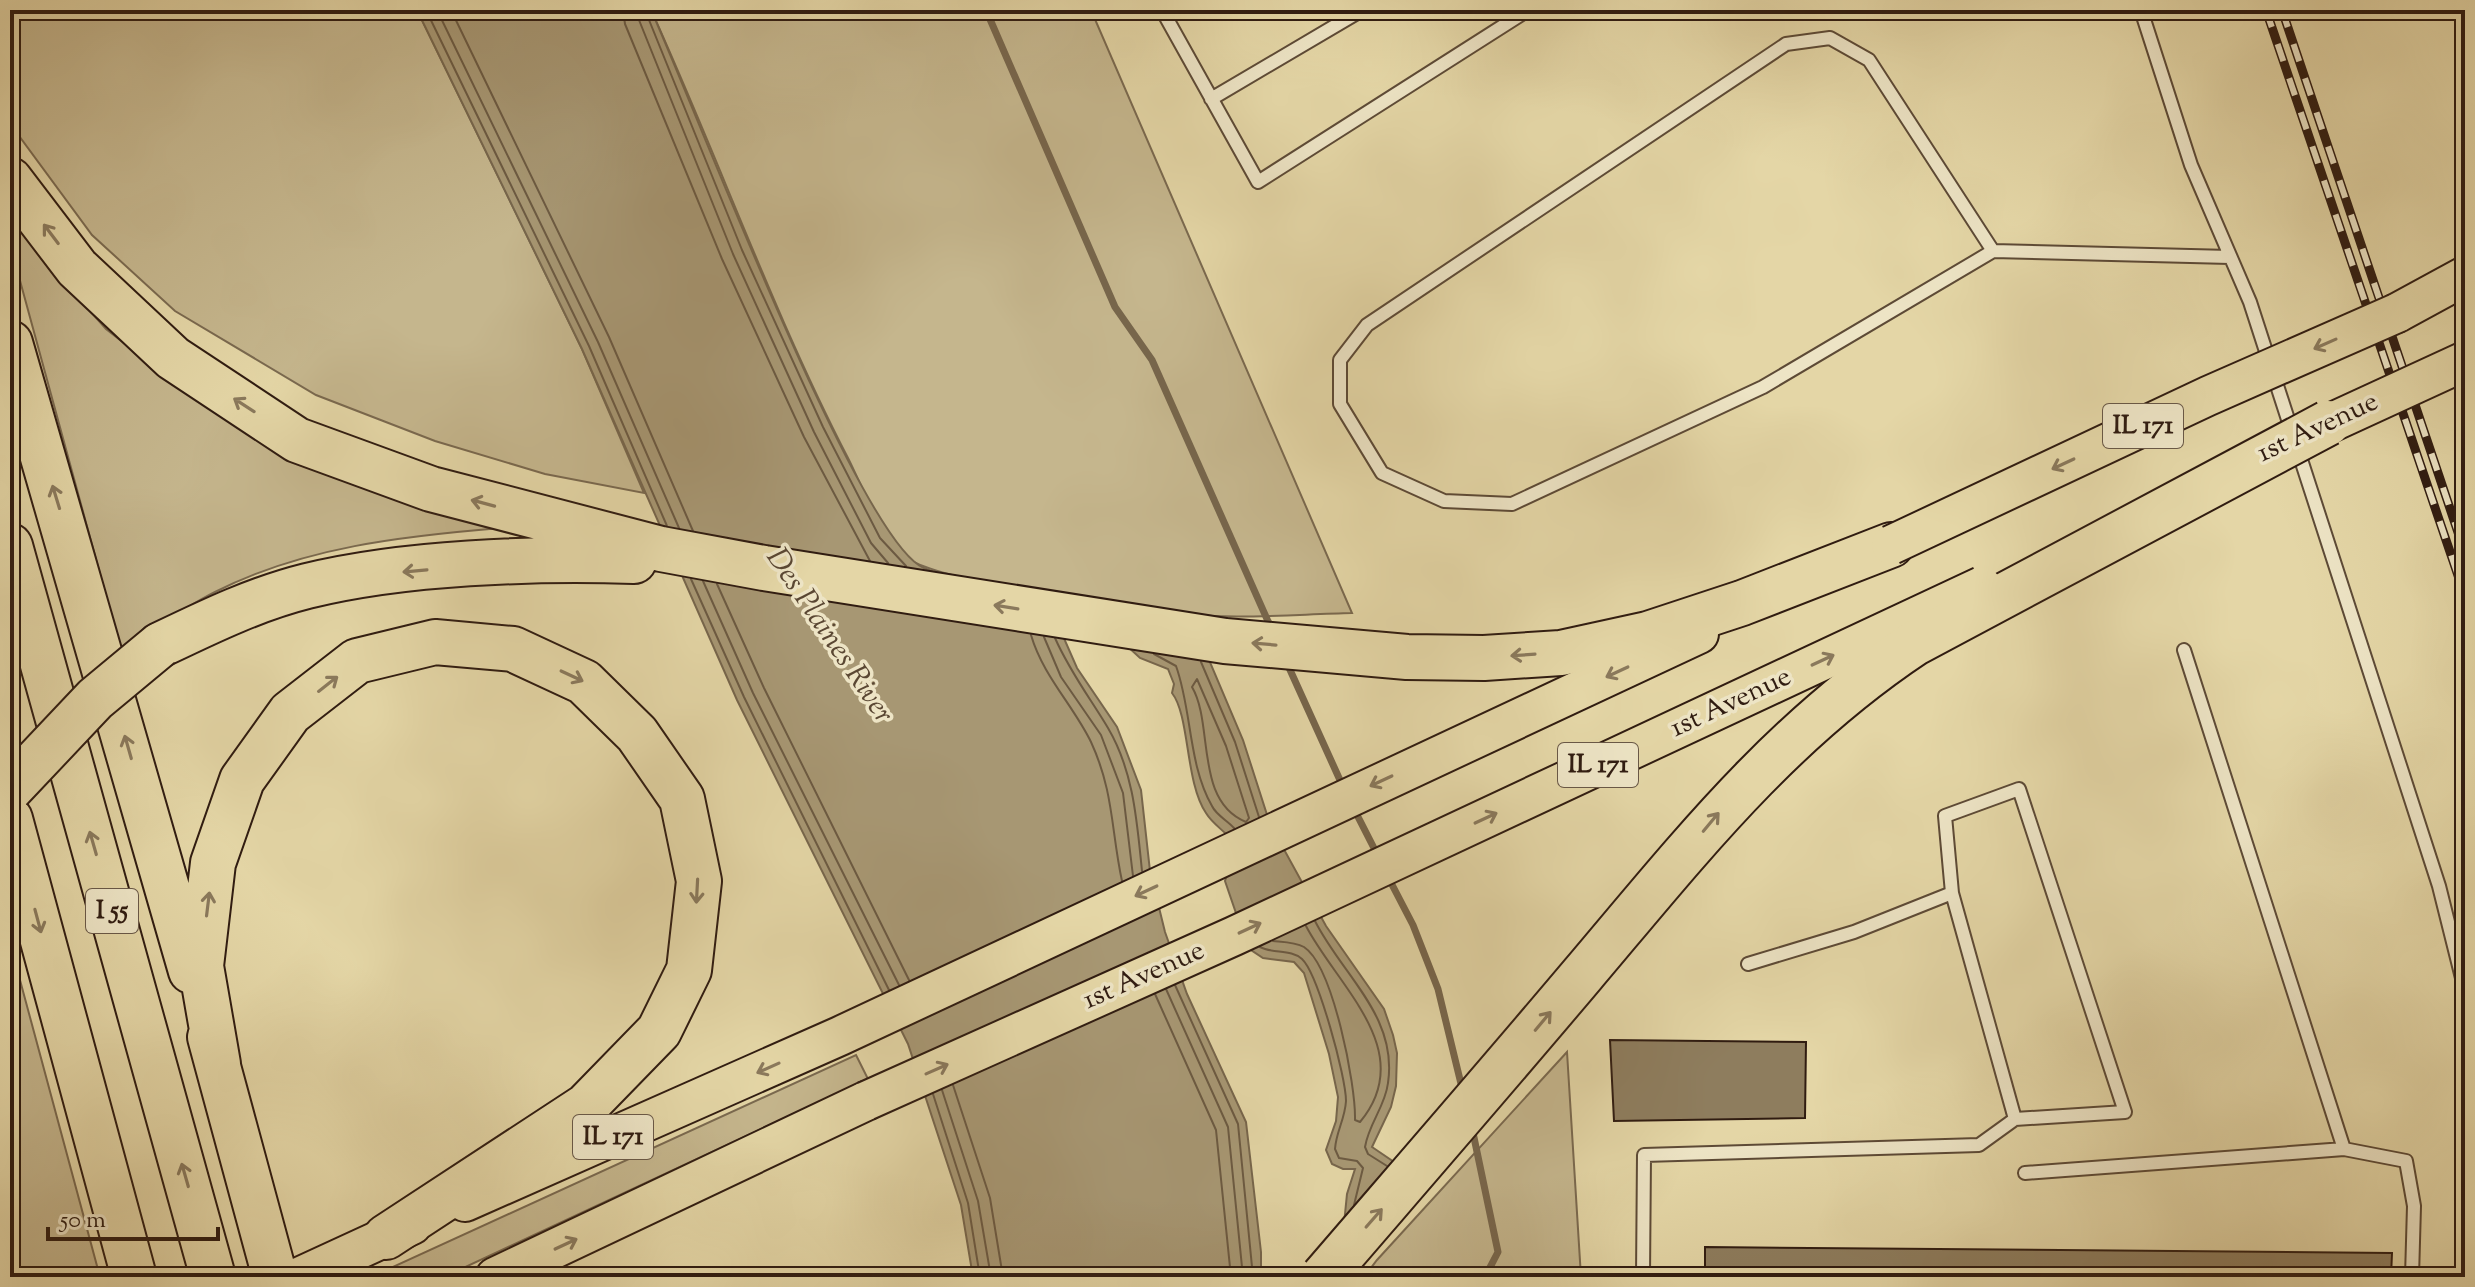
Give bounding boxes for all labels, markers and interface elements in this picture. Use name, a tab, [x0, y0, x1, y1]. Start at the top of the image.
one-way arrow	[43, 224, 60, 245]
one-way arrow	[2313, 337, 2337, 352]
street label: 1st Avenue	[2251, 382, 2385, 474]
one-way arrow	[234, 397, 256, 414]
road number: IL 171	[2103, 404, 2183, 448]
one-way arrow	[2052, 457, 2076, 472]
one-way arrow	[48, 484, 63, 510]
one-way arrow	[471, 495, 497, 510]
water label: Des Plaines River	[754, 540, 904, 733]
one-way arrow	[402, 563, 429, 578]
one-way arrow	[994, 598, 1020, 613]
one-way arrow	[1251, 637, 1278, 652]
one-way arrow	[1510, 648, 1537, 663]
one-way arrow	[1811, 652, 1835, 667]
street label: 1st Avenue	[1664, 657, 1798, 749]
one-way arrow	[1605, 665, 1629, 680]
one-way arrow	[560, 669, 584, 684]
one-way arrow	[317, 675, 338, 692]
one-way arrow	[120, 734, 135, 760]
road number: IL 171	[1558, 743, 1638, 787]
one-way arrow	[1369, 774, 1393, 789]
one-way arrow	[1474, 810, 1498, 825]
one-way arrow	[1702, 812, 1720, 833]
one-way arrow	[85, 831, 100, 857]
one-way arrow	[690, 877, 705, 903]
one-way arrow	[1134, 884, 1158, 899]
road number: I 55	[86, 889, 138, 933]
one-way arrow	[200, 891, 215, 918]
one-way arrow	[31, 907, 46, 933]
one-way arrow	[1238, 920, 1262, 935]
street label: 1st Avenue	[1077, 931, 1211, 1021]
one-way arrow	[1534, 1011, 1552, 1032]
one-way arrow	[757, 1061, 781, 1076]
one-way arrow	[924, 1061, 949, 1076]
road number: IL 171	[573, 1115, 653, 1159]
one-way arrow	[177, 1162, 192, 1188]
scale bar	[48, 1191, 218, 1241]
text: 50 m	[58, 1204, 106, 1238]
one-way arrow	[1365, 1208, 1383, 1229]
one-way arrow	[553, 1236, 577, 1251]

